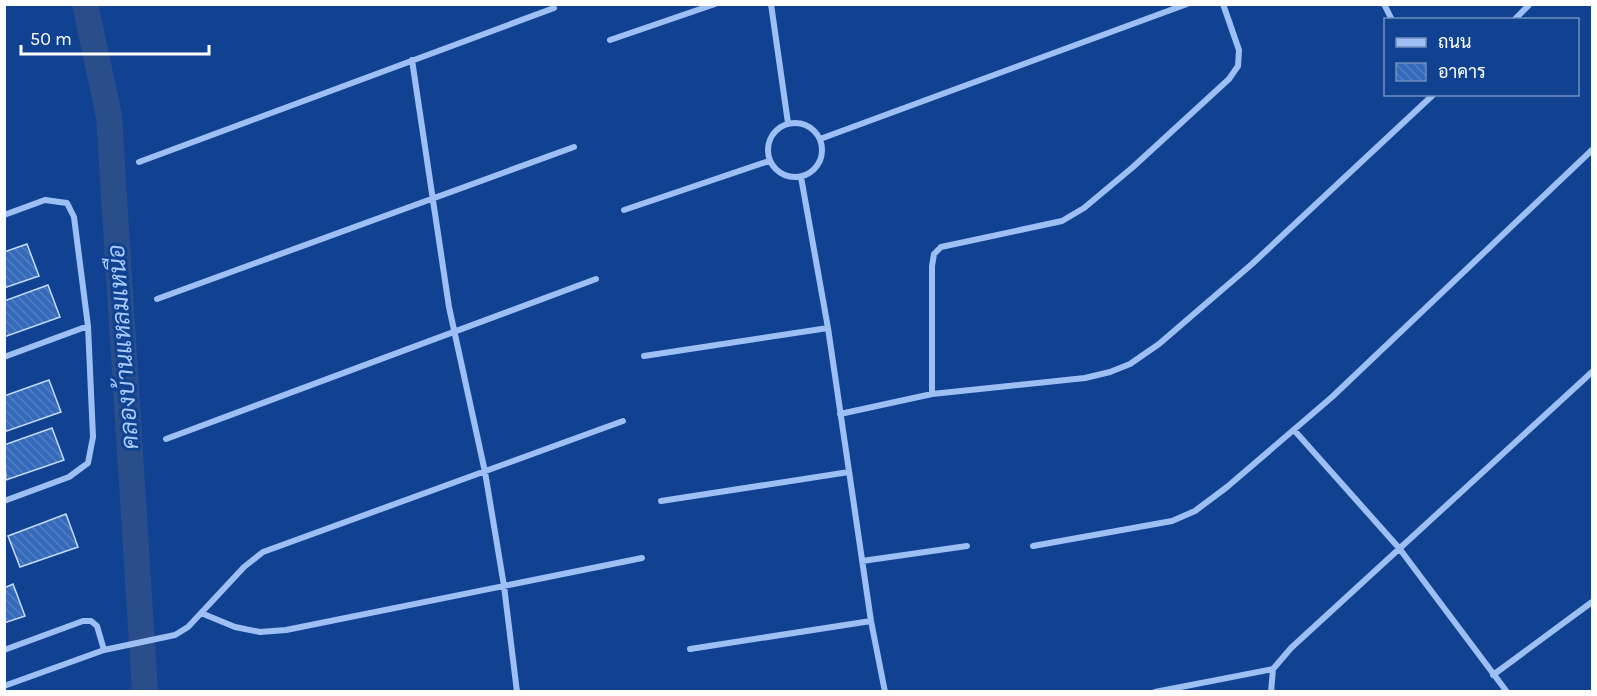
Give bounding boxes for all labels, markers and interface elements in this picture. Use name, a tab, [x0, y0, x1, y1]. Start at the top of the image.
scale bar	[21, 18, 208, 56]
legend	[1384, 18, 1579, 96]
text: 50 m	[30, 28, 72, 50]
text: ถนน	[1438, 31, 1471, 53]
text: อาคาร	[1438, 61, 1486, 83]
water label: คลองบ้านแหลมเหนือ	[101, 243, 144, 451]

